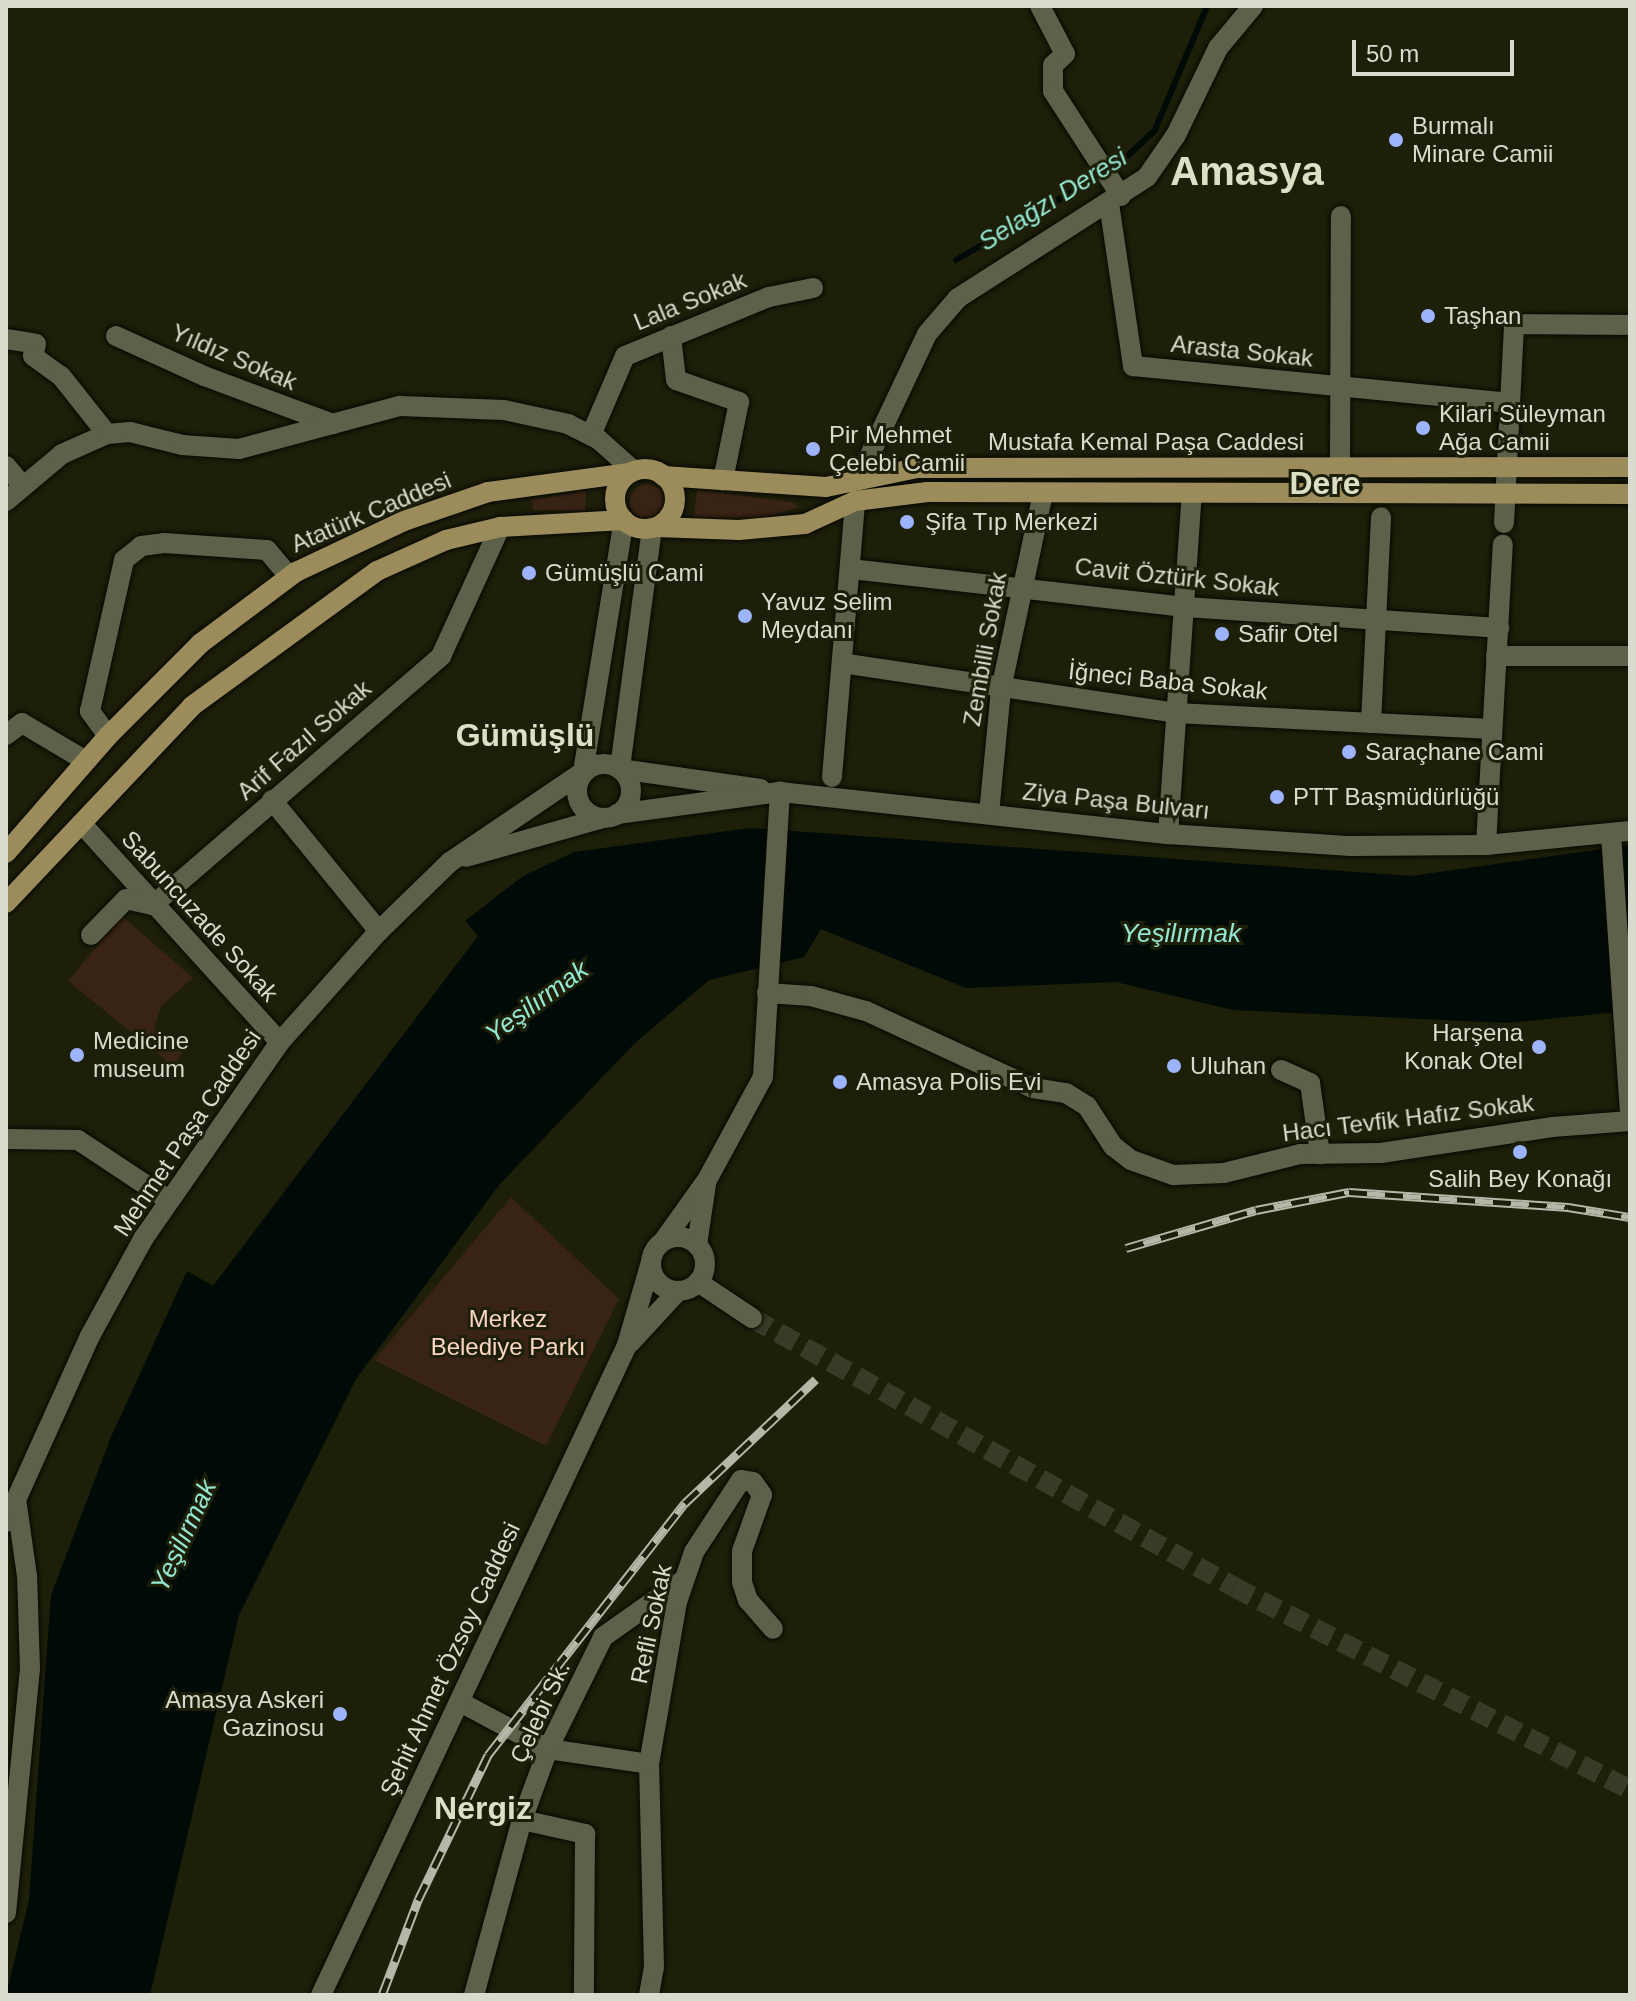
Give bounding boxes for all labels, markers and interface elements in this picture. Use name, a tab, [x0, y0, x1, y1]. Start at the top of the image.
scale bar	[1356, 24, 1518, 74]
text: 50 m	[1366, 40, 1419, 67]
place label: Burmalı Minare Camii	[1412, 112, 1553, 168]
marker: Burmalı Minare Camii	[1387, 131, 1405, 149]
water label: Selağzı Deresi	[973, 142, 1133, 258]
district label: Amasya	[1170, 147, 1324, 195]
street label: Lala Sokak	[630, 265, 750, 337]
place label: Taşhan	[1444, 302, 1521, 330]
marker: Taşhan	[1419, 307, 1437, 325]
street label: Yıldız Sokak	[167, 318, 301, 396]
street label: Arasta Sokak	[1170, 329, 1314, 373]
place label: Kilari Süleyman Ağa Camii	[1439, 400, 1606, 456]
marker: Kilari Süleyman Ağa Camii	[1414, 419, 1432, 437]
place label: Pir Mehmet Çelebi Camii	[829, 421, 965, 477]
street label: Mustafa Kemal Paşa Caddesi	[988, 428, 1304, 456]
marker: Pir Mehmet Çelebi Camii	[804, 440, 822, 458]
district label: Dere	[1289, 464, 1361, 502]
street label: Atatürk Caddesi	[287, 465, 455, 559]
place label: Şifa Tıp Merkezi	[925, 508, 1098, 536]
marker: Şifa Tıp Merkezi	[896, 511, 918, 533]
street label: Cavit Öztürk Sokak	[1073, 552, 1281, 602]
place label: Gümüşlü Cami	[545, 559, 704, 587]
marker: Gümüşlü Cami	[520, 564, 538, 582]
street label: Zembilli Sokak	[957, 570, 1013, 728]
place label: Yavuz Selim Meydanı	[761, 588, 893, 644]
marker: Yavuz Selim Meydanı	[736, 607, 754, 625]
place label: Safir Otel	[1238, 620, 1338, 648]
marker: Safir Otel	[1213, 625, 1231, 643]
street label: İğneci Baba Sokak	[1067, 656, 1269, 706]
street label: Arif Fazıl Sokak	[231, 674, 377, 806]
district label: Gümüşlü	[456, 716, 594, 754]
place label: Saraçhane Cami	[1365, 738, 1544, 766]
marker: Saraçhane Cami	[1340, 743, 1358, 761]
street label: Ziya Paşa Bulvarı	[1021, 777, 1211, 825]
place label: PTT Başmüdürlüğü	[1293, 783, 1500, 811]
marker: PTT Başmüdürlüğü	[1268, 788, 1286, 806]
street label: Sabuncuzade Sokak	[116, 825, 284, 1007]
water label: Yeşilırmak	[1121, 918, 1241, 950]
water label: Yeşilırmak	[479, 954, 595, 1050]
place label: Harşena Konak Otel	[1404, 1019, 1523, 1075]
street label: Mehmet Paşa Caddesi	[107, 1024, 267, 1242]
place label: Medicine museum	[93, 1027, 189, 1083]
marker: Harşena Konak Otel	[1530, 1038, 1548, 1056]
marker: Medicine museum	[68, 1046, 86, 1064]
place label: Uluhan	[1190, 1052, 1266, 1080]
marker: Uluhan	[1165, 1057, 1183, 1075]
place label: Amasya Polis Evi	[856, 1068, 1041, 1096]
marker: Amasya Polis Evi	[831, 1073, 849, 1091]
street label: Hacı Tevfik Hafız Sokak	[1280, 1088, 1536, 1148]
marker: Salih Bey Konağı	[1511, 1143, 1529, 1161]
place label: Salih Bey Konağı	[1428, 1165, 1612, 1193]
park label: Merkez Belediye Parkı	[431, 1305, 585, 1361]
water label: Yeşilırmak	[145, 1475, 223, 1597]
street label: Şehit Ahmet Özsoy Caddesi	[374, 1517, 526, 1801]
street label: Refli Sokak	[624, 1562, 678, 1686]
street label: Çelebi Sk.	[504, 1656, 576, 1768]
place label: Amasya Askeri Gazinosu	[164, 1686, 324, 1742]
marker: Amasya Askeri Gazinosu	[331, 1705, 349, 1723]
district label: Nergiz	[434, 1789, 532, 1827]

